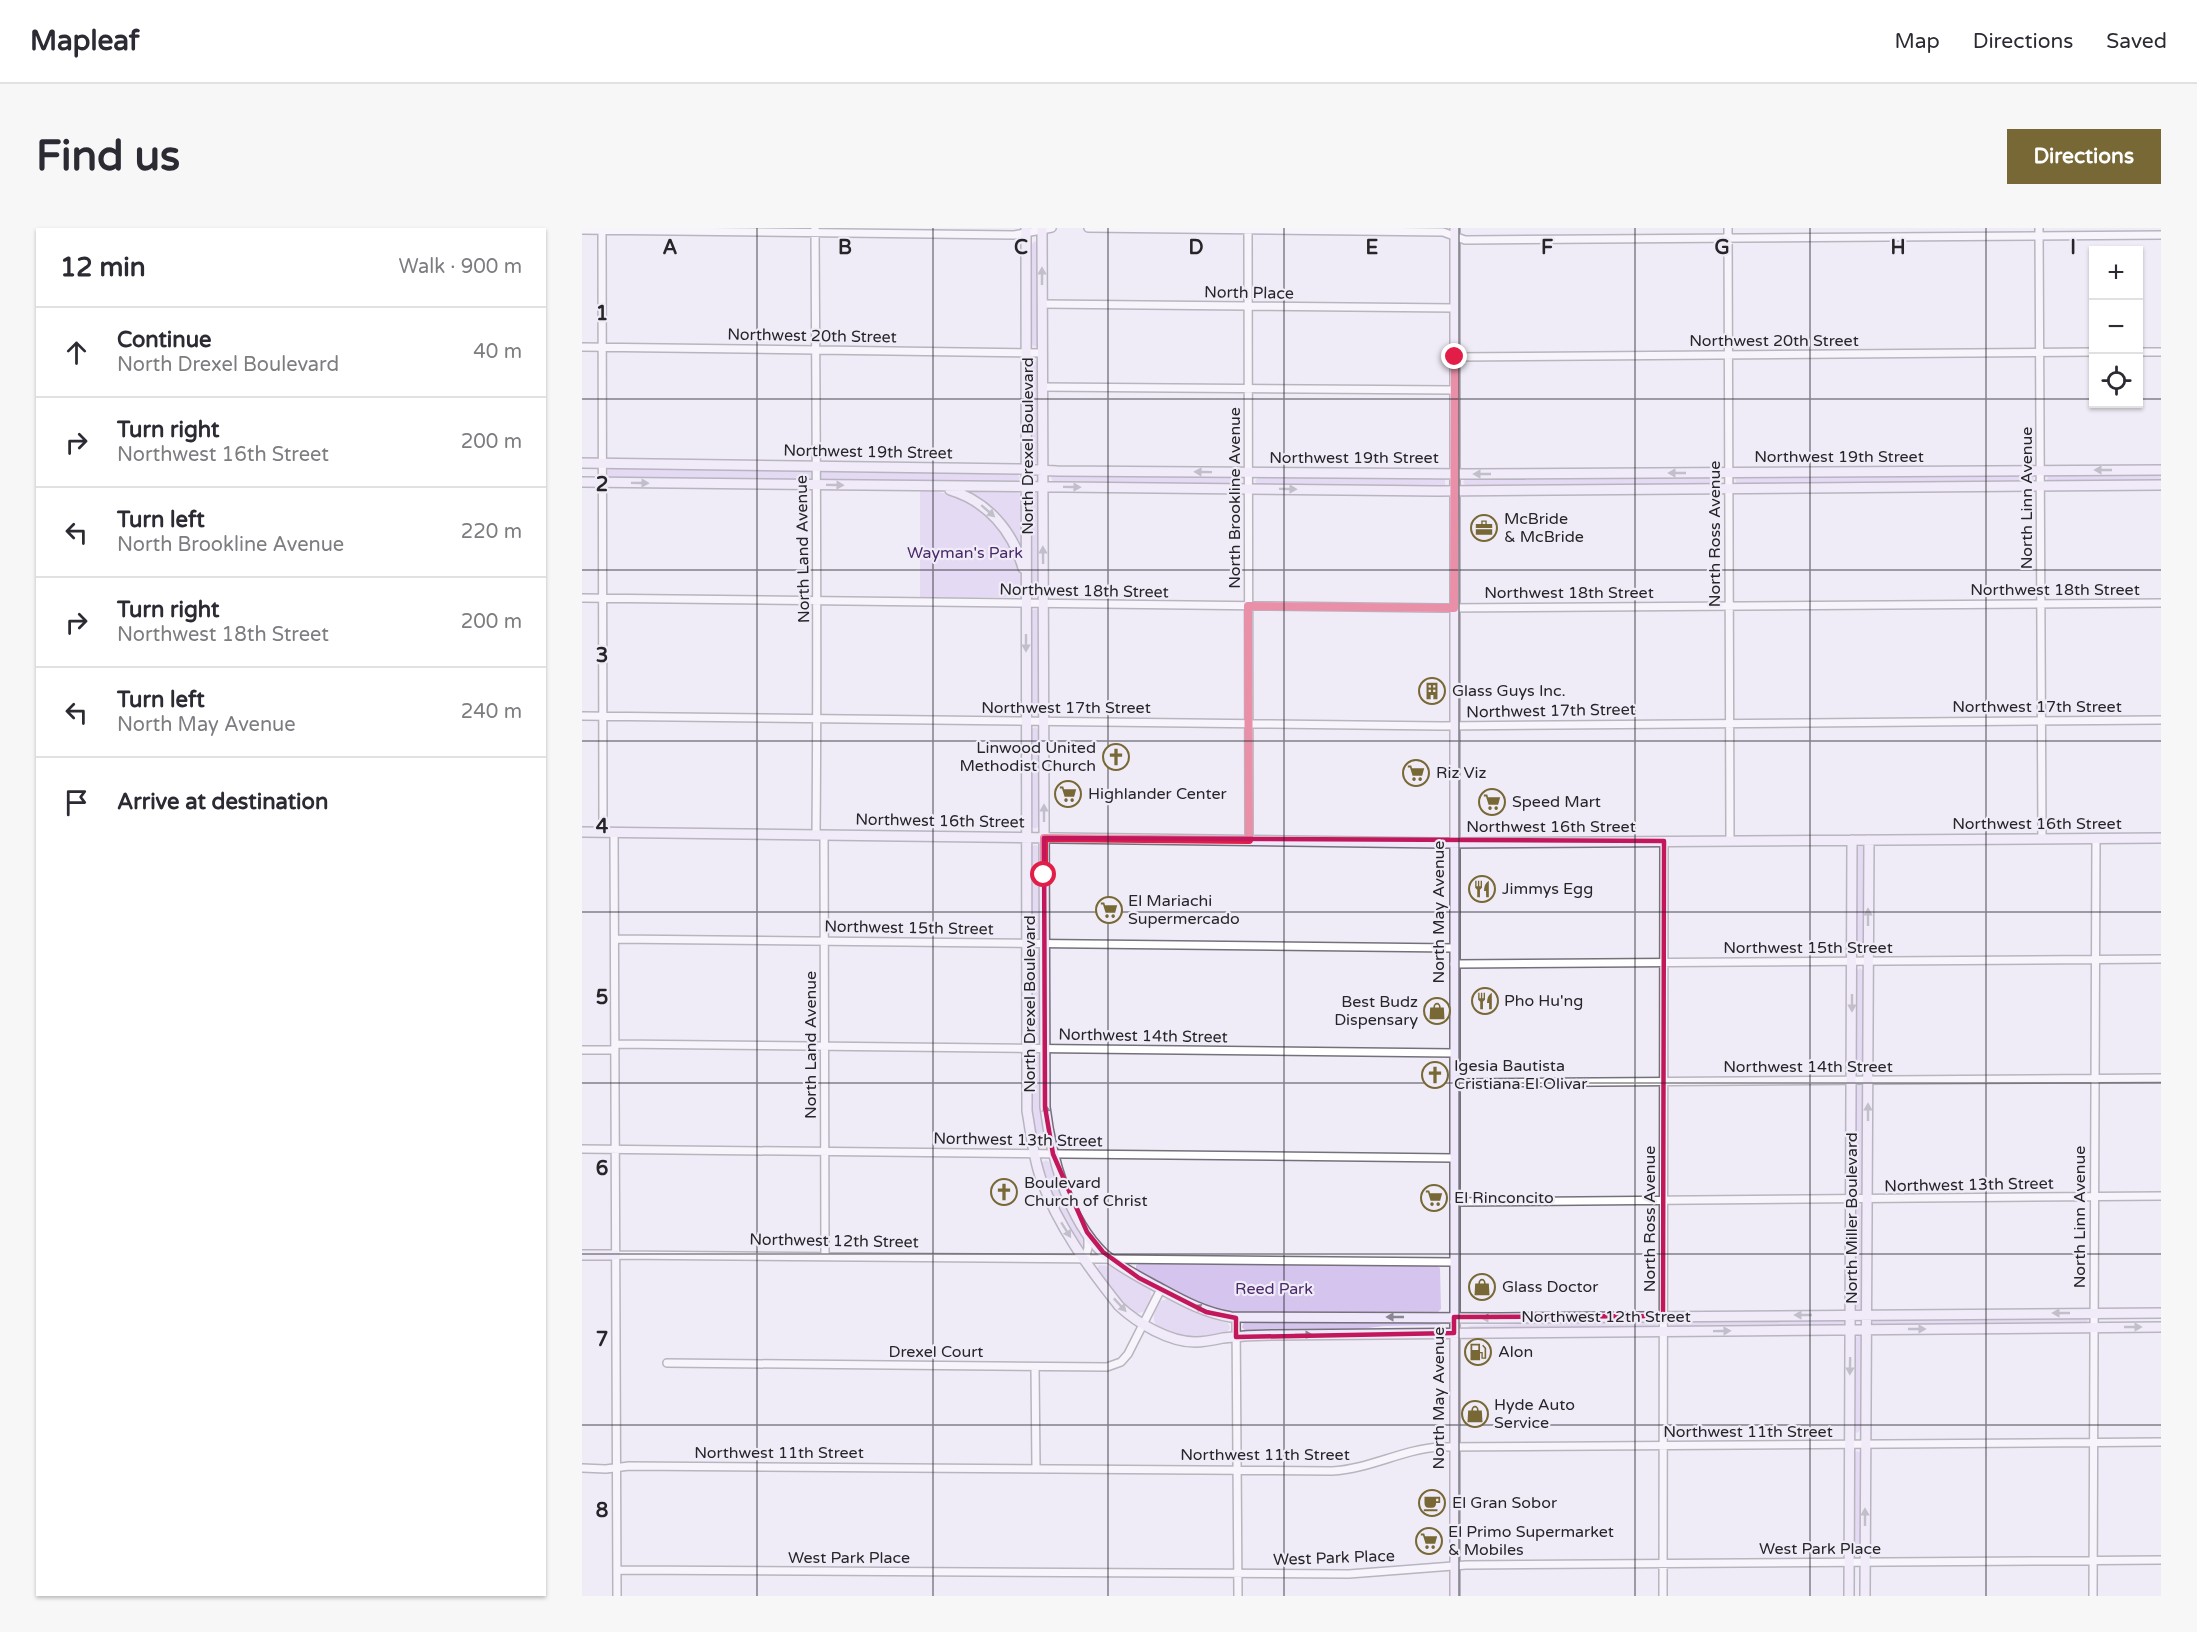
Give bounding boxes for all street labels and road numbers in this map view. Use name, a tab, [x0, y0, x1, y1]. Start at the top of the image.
street label: North Place	[1204, 282, 1294, 304]
street label: Northwest 20th Street	[727, 325, 897, 347]
street label: Northwest 20th Street	[1689, 331, 1859, 351]
street label: North Drexel Boulevard	[1018, 357, 1038, 535]
street label: North Brookline Avenue	[1225, 407, 1245, 589]
street label: North Linn Avenue	[2017, 427, 2037, 569]
street label: Northwest 19th Street	[783, 441, 953, 463]
street label: Northwest 19th Street	[1754, 447, 1924, 467]
street label: Northwest 19th Street	[1269, 448, 1439, 468]
street label: North Ross Avenue	[1705, 461, 1725, 607]
street label: North Land Avenue	[792, 475, 814, 623]
street label: Northwest 18th Street	[999, 580, 1169, 602]
street label: Northwest 18th Street	[1970, 580, 2140, 600]
street label: Northwest 18th Street	[1484, 583, 1654, 603]
street label: Northwest 17th Street	[1952, 697, 2122, 717]
street label: Northwest 17th Street	[981, 698, 1151, 718]
street label: Northwest 17th Street	[1466, 700, 1636, 722]
street label: Northwest 16th Street	[855, 810, 1025, 832]
street label: Northwest 16th Street	[1952, 814, 2122, 834]
street label: Northwest 16th Street	[1466, 817, 1636, 837]
street label: North May Avenue	[1429, 841, 1449, 983]
street label: North Drexel Boulevard	[1020, 915, 1040, 1093]
street label: Northwest 15th Street	[824, 917, 994, 939]
street label: Northwest 15th Street	[1723, 938, 1893, 958]
street label: North Land Avenue	[801, 971, 821, 1119]
street label: Northwest 14th Street	[1058, 1025, 1228, 1047]
street label: Northwest 14th Street	[1723, 1057, 1893, 1077]
street label: Northwest 13th Street	[933, 1129, 1103, 1151]
street label: North Miller Boulevard	[1842, 1132, 1862, 1304]
street label: North Ross Avenue	[1640, 1146, 1660, 1292]
street label: North Linn Avenue	[2070, 1146, 2090, 1288]
street label: Northwest 13th Street	[1884, 1174, 2054, 1196]
street label: Northwest 12th Street	[749, 1230, 919, 1252]
street label: Northwest 12th Street	[1521, 1307, 1691, 1327]
street label: North May Avenue	[1429, 1327, 1449, 1469]
street label: Drexel Court	[889, 1342, 983, 1362]
street label: Northwest 11th Street	[1663, 1422, 1833, 1442]
street label: Northwest 11th Street	[694, 1443, 864, 1463]
street label: Northwest 11th Street	[1180, 1445, 1350, 1465]
street label: West Park Place	[1759, 1539, 1881, 1559]
street label: West Park Place	[1273, 1546, 1395, 1570]
street label: West Park Place	[788, 1548, 910, 1568]

